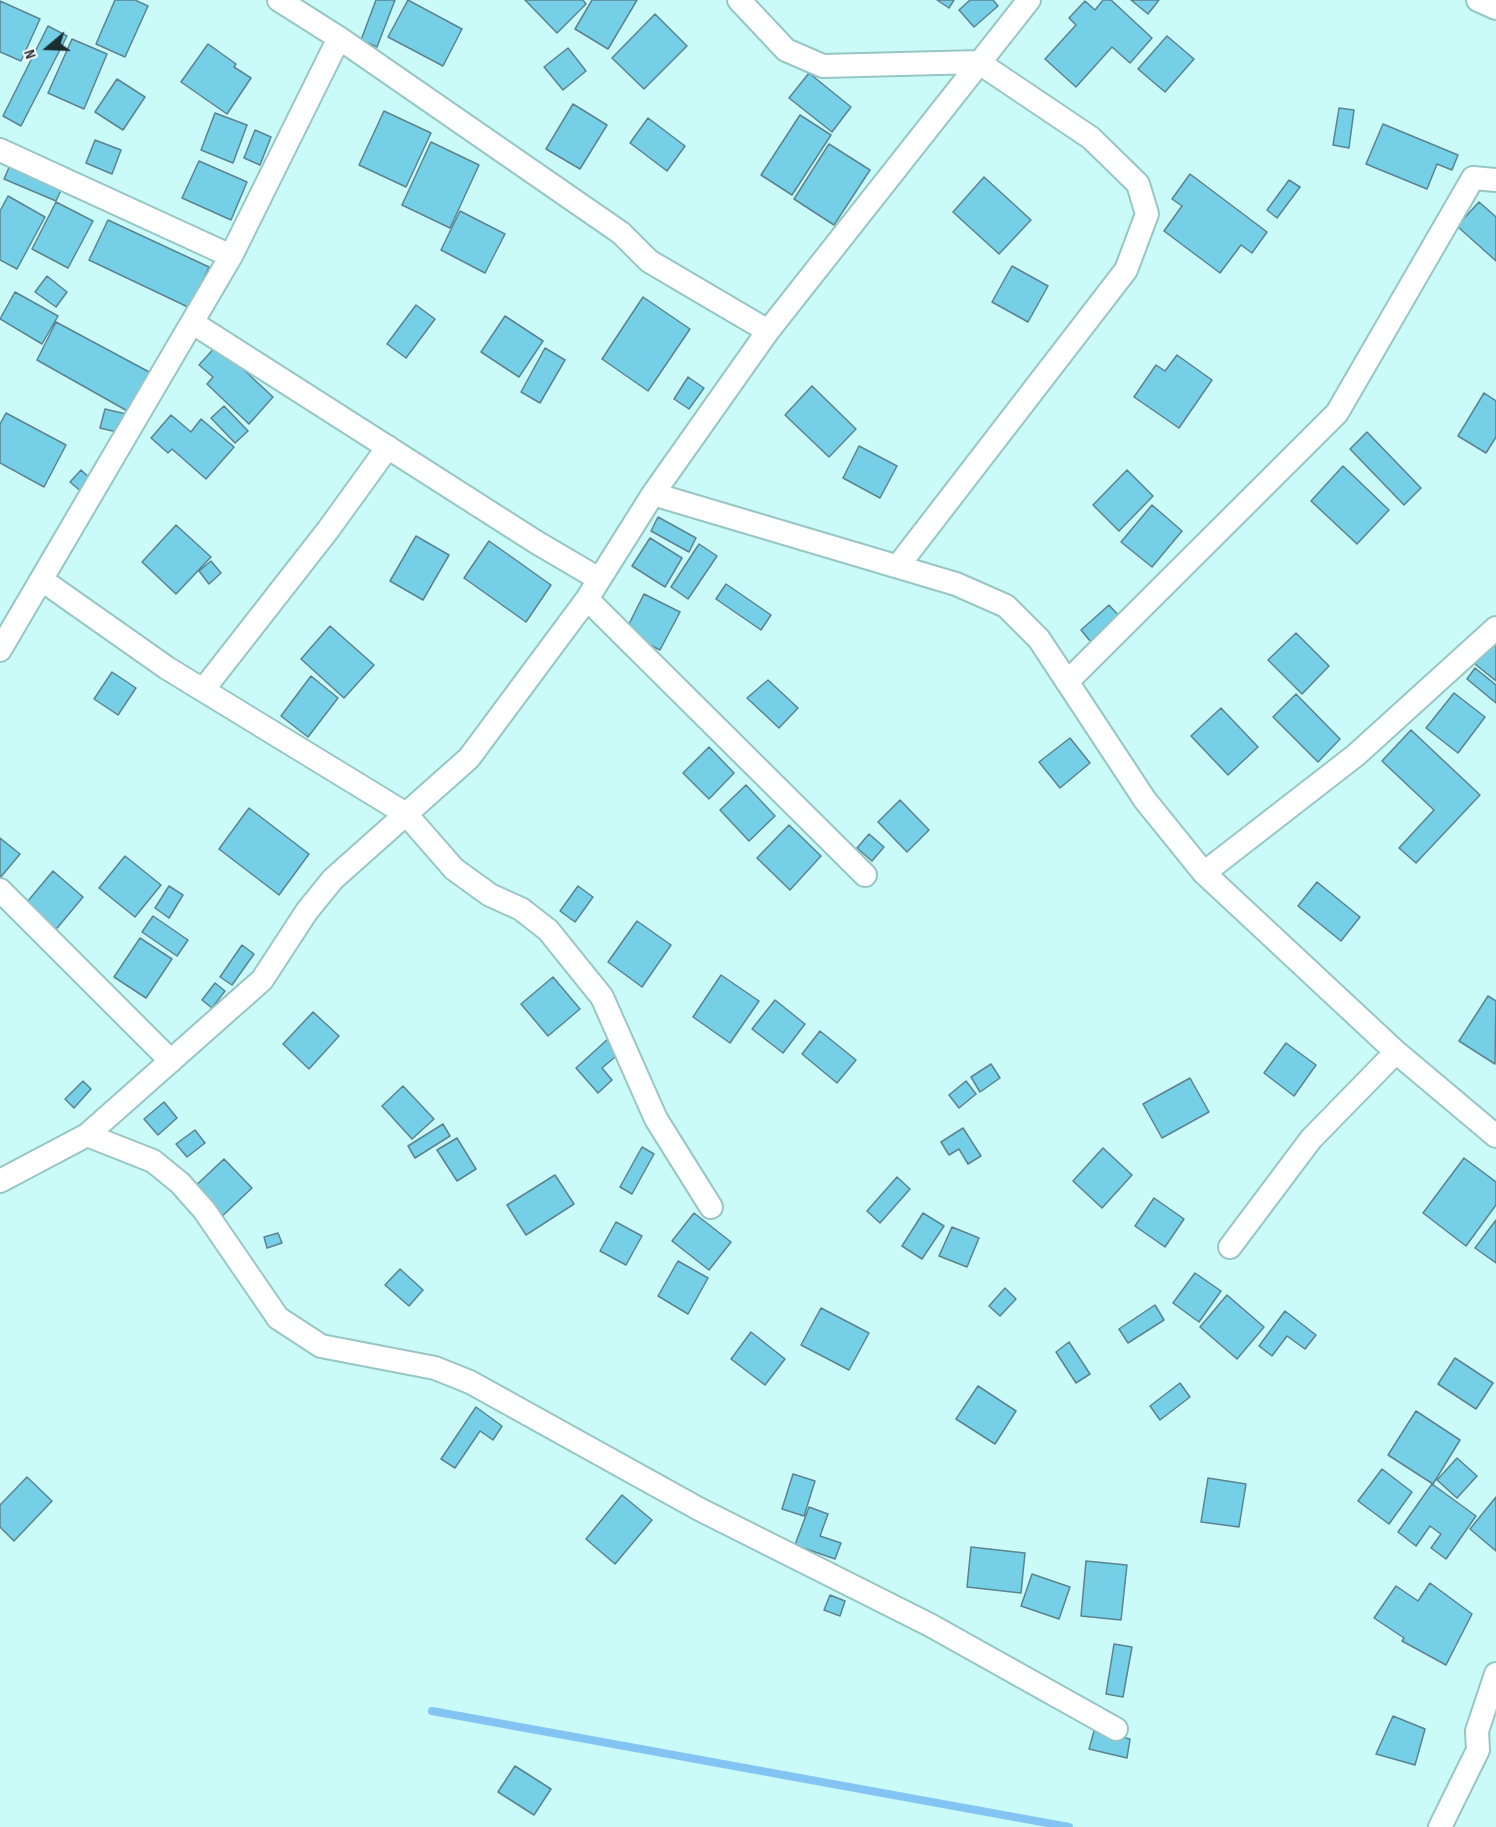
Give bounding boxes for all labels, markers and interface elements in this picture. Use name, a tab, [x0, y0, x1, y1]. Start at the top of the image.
north arrow	[18, 18, 78, 78]
text: N	[20, 47, 41, 61]

